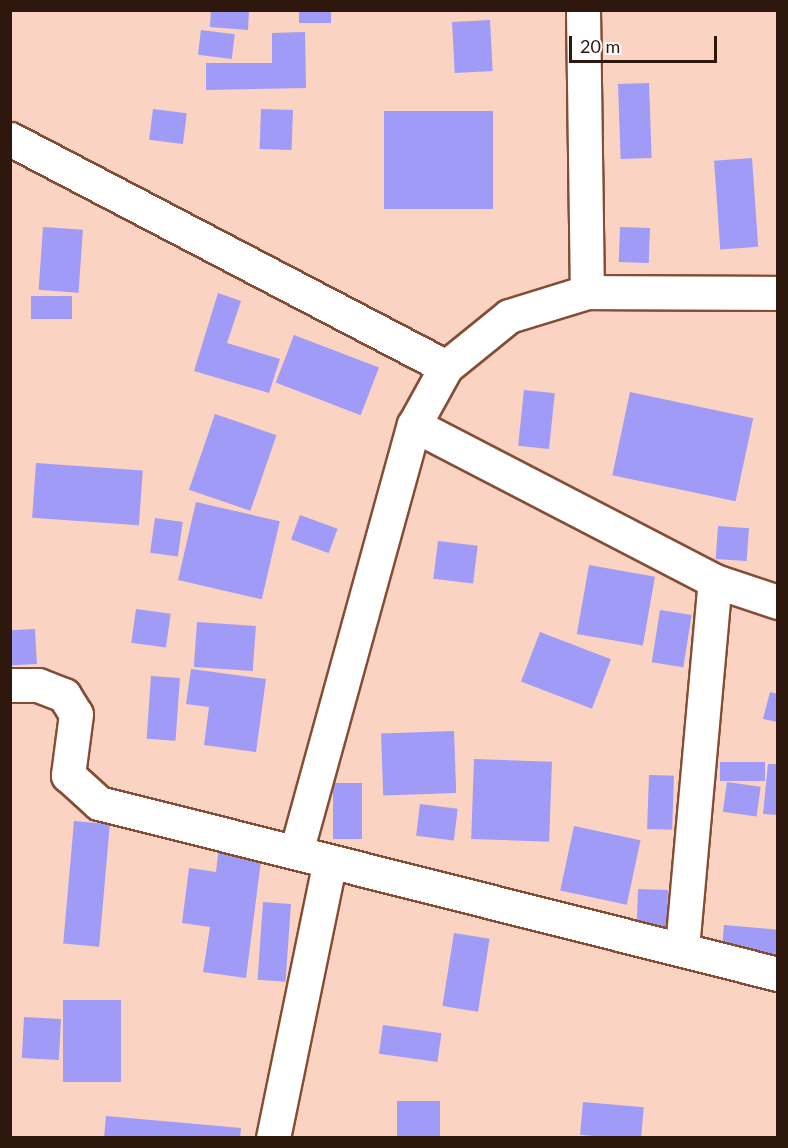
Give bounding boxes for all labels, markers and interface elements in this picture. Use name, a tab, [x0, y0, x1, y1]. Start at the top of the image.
scale bar	[572, 24, 720, 62]
text: 20 m	[580, 35, 620, 57]

